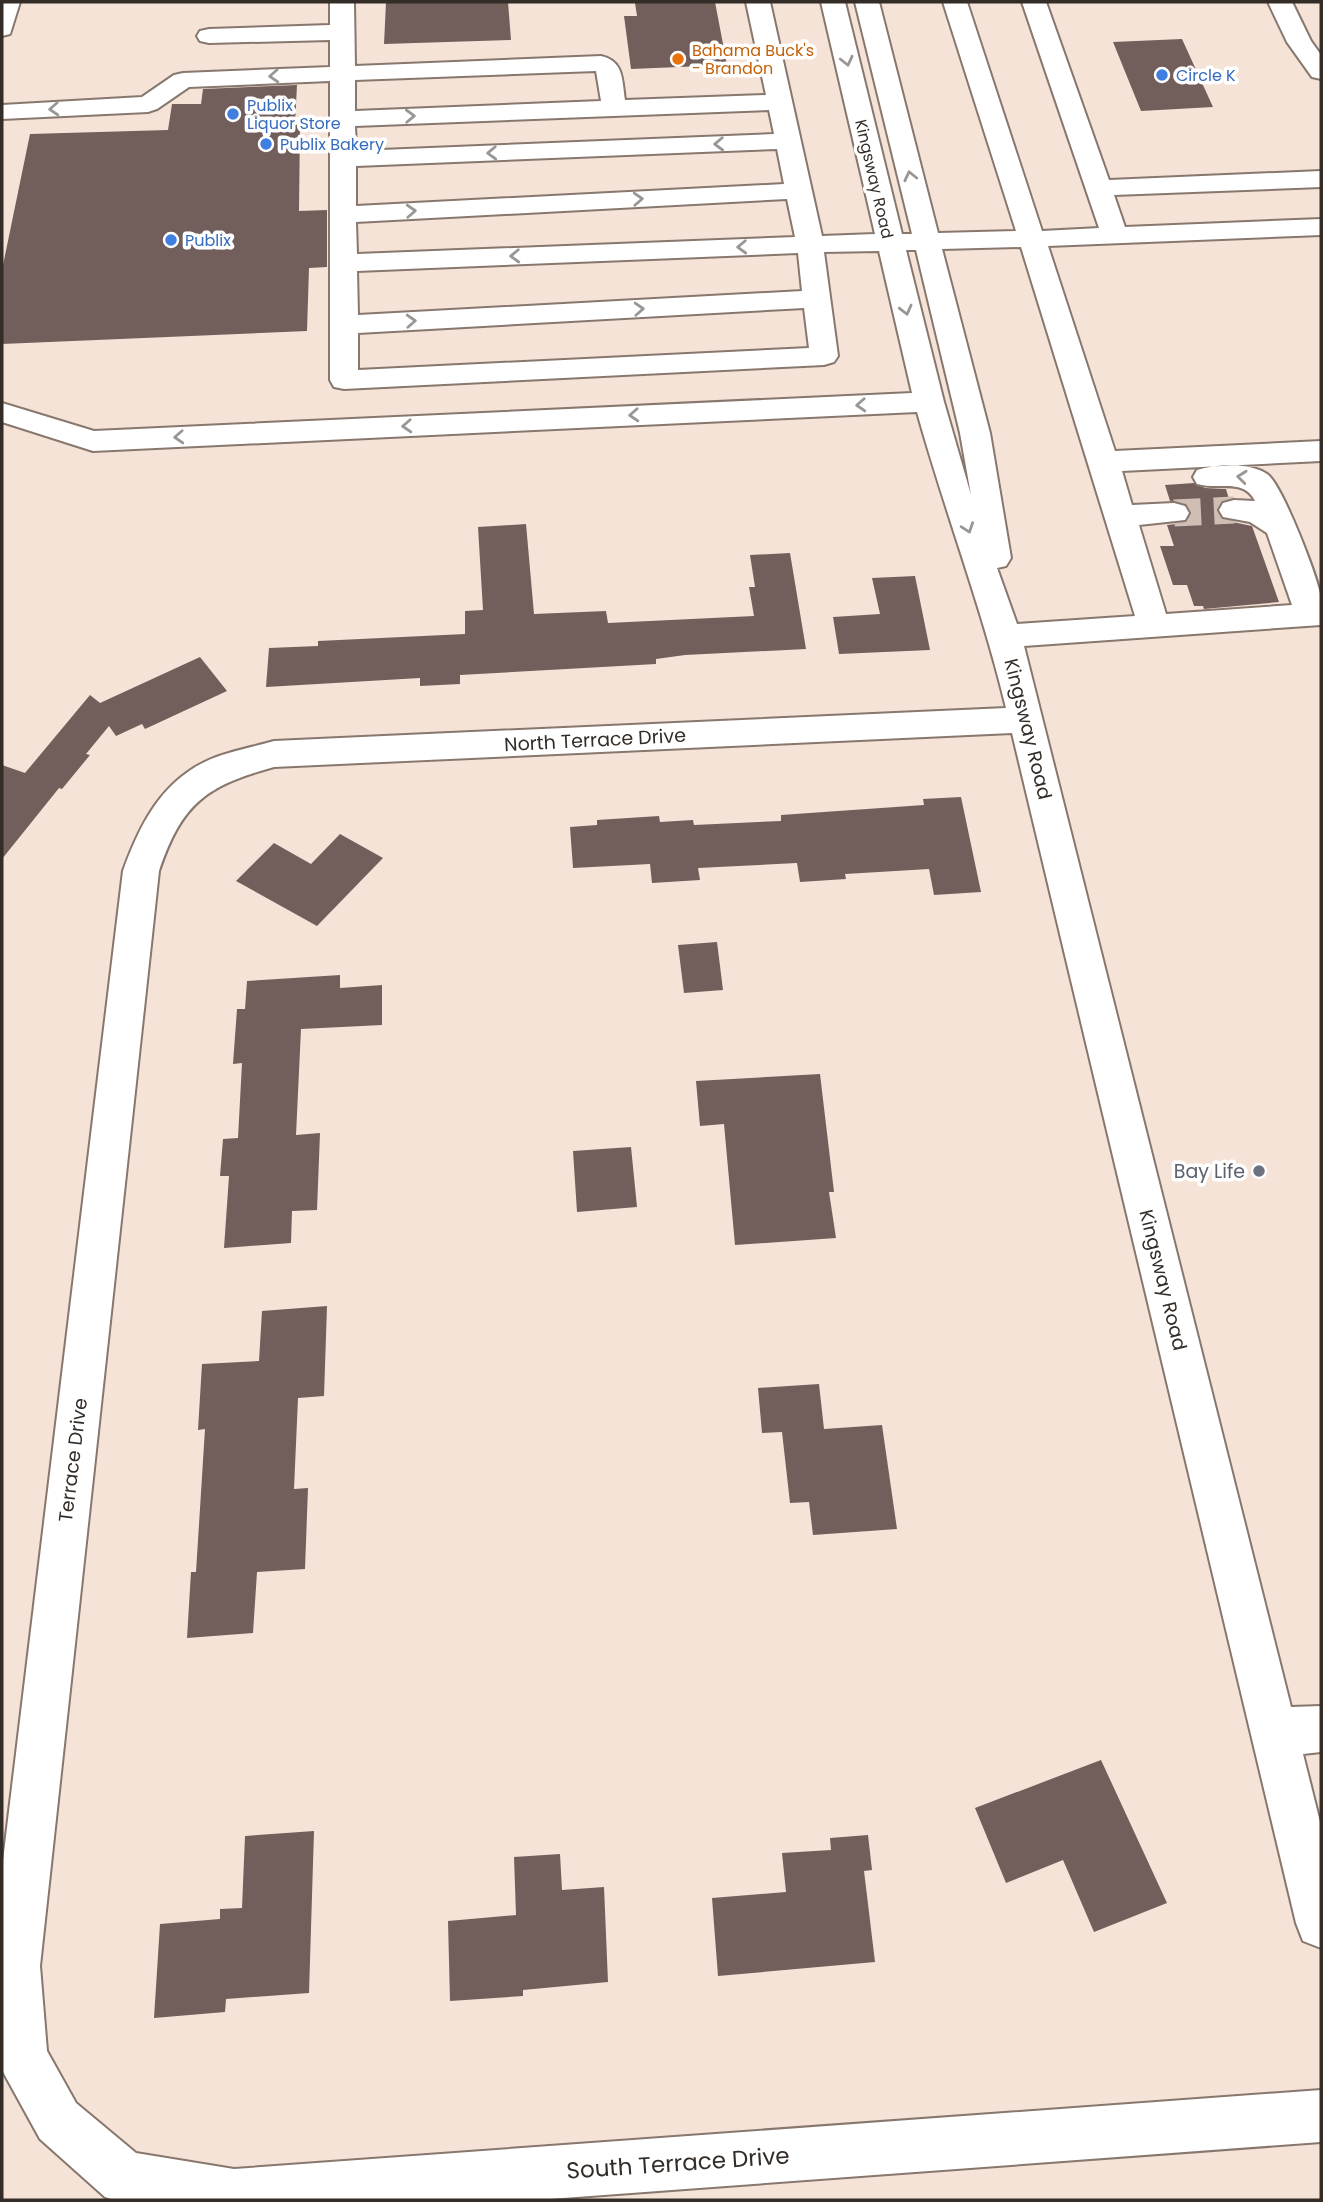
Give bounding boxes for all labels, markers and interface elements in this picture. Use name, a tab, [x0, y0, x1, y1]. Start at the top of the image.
place label: Bahama Buck's - Brandon	[692, 39, 814, 80]
marker: Bahama Buck's - Brandon	[670, 51, 686, 67]
one-way arrow	[838, 55, 853, 67]
place label: Circle K	[1176, 64, 1236, 87]
marker: Circle K	[1154, 67, 1170, 83]
one-way arrow	[268, 69, 279, 84]
place label: Publix Liquor Store	[247, 94, 341, 135]
one-way arrow	[48, 102, 59, 117]
marker: Publix Liquor Store	[225, 106, 241, 122]
one-way arrow	[405, 109, 416, 124]
street label: Kingsway Road	[849, 117, 899, 241]
place label: Publix Bakery	[280, 133, 384, 156]
marker: Publix Bakery	[258, 136, 274, 152]
one-way arrow	[713, 136, 724, 151]
one-way arrow	[486, 145, 497, 160]
one-way arrow	[903, 170, 918, 182]
one-way arrow	[633, 192, 644, 207]
one-way arrow	[405, 204, 416, 219]
place label: Publix	[185, 229, 231, 252]
marker: Publix	[163, 232, 179, 248]
one-way arrow	[736, 240, 747, 255]
one-way arrow	[509, 249, 520, 264]
one-way arrow	[633, 301, 644, 316]
one-way arrow	[898, 303, 912, 315]
one-way arrow	[406, 314, 417, 329]
one-way arrow	[855, 397, 866, 412]
one-way arrow	[628, 408, 639, 423]
one-way arrow	[401, 418, 412, 433]
one-way arrow	[174, 429, 185, 444]
one-way arrow	[1236, 470, 1248, 485]
one-way arrow	[960, 522, 974, 534]
street label: Kingsway Road	[997, 656, 1059, 802]
street label: North Terrace Drive	[503, 722, 687, 758]
place label: Bay Life	[1174, 1158, 1245, 1185]
marker: Bay Life	[1251, 1163, 1267, 1179]
street label: Kingsway Road	[1132, 1207, 1194, 1353]
street label: Terrace Drive	[52, 1396, 94, 1524]
street label: South Terrace Drive	[565, 2139, 791, 2187]

